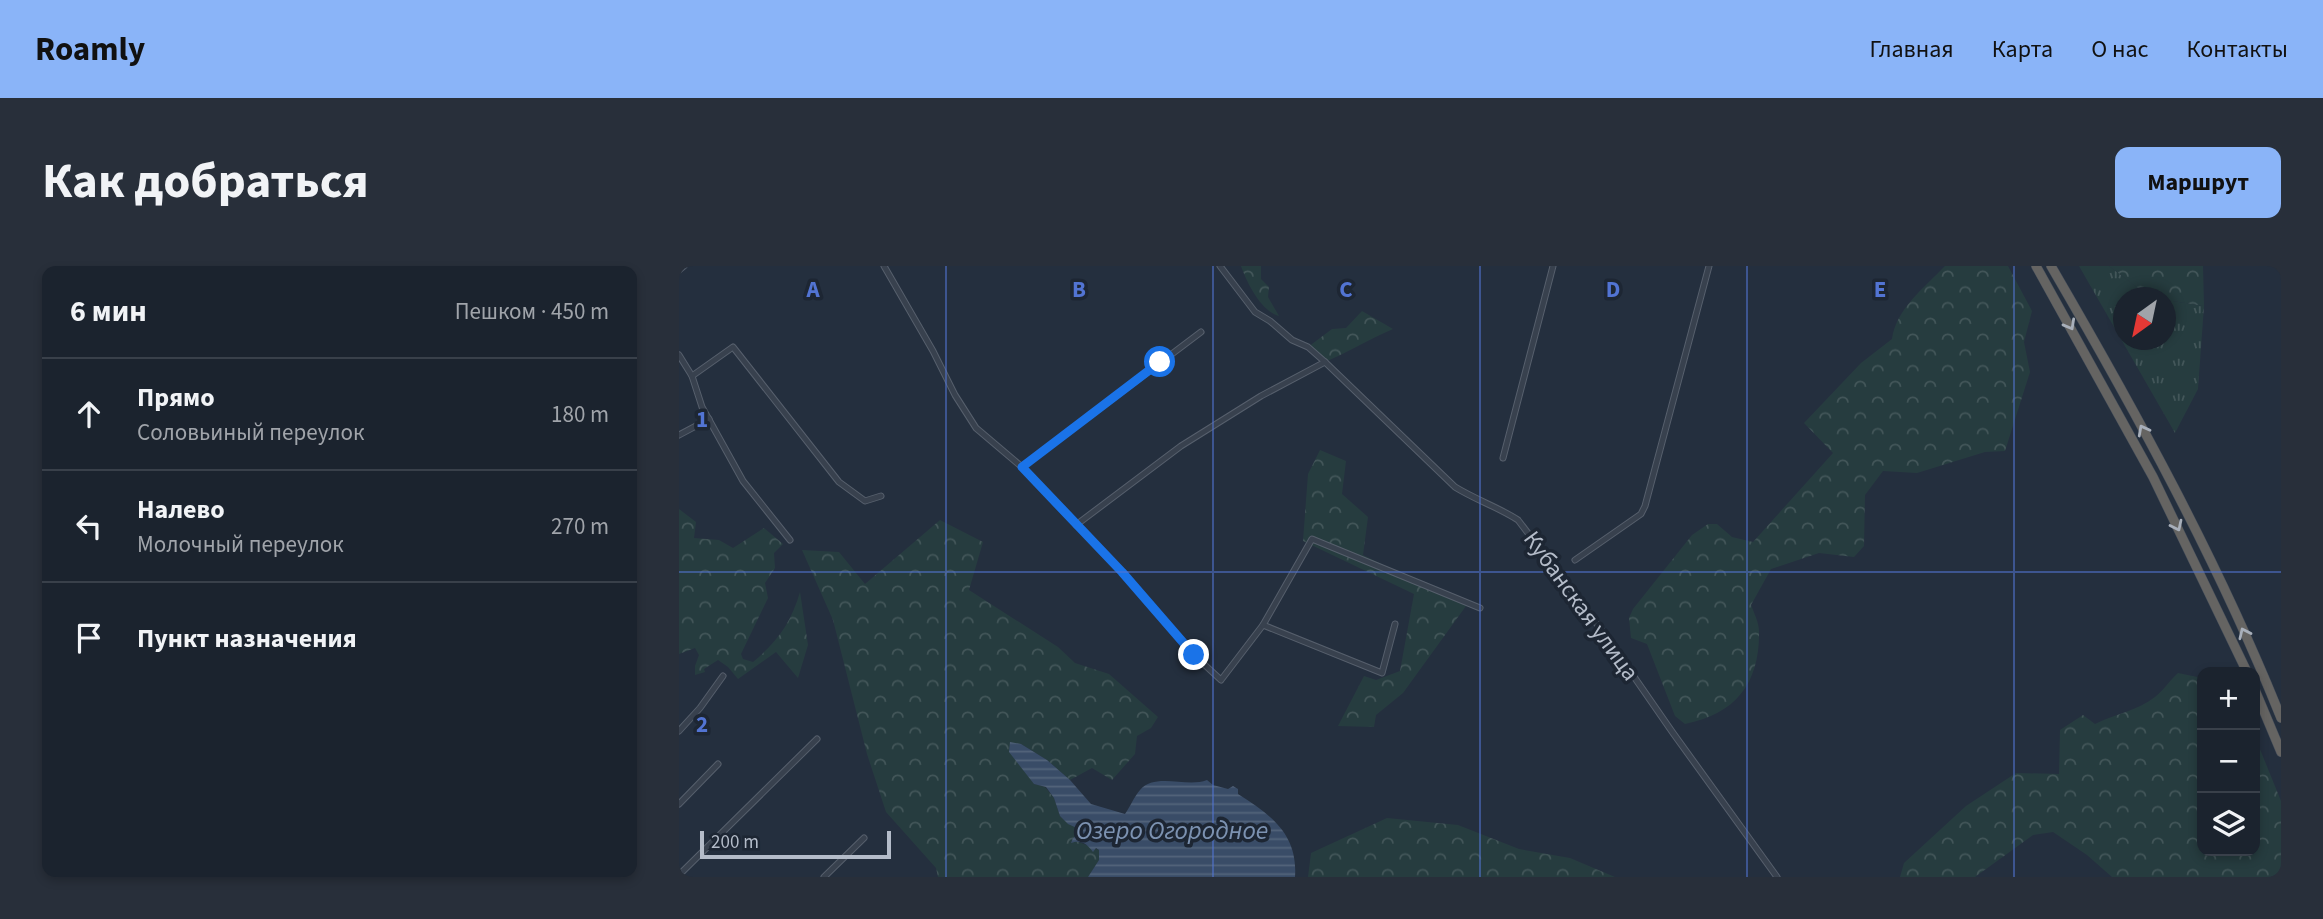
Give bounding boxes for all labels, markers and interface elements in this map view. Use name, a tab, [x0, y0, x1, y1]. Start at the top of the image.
text: Roamly	[35, 26, 145, 73]
text: Главная	[1869, 32, 1954, 67]
text: Карта	[1992, 32, 2053, 67]
text: О нас	[2091, 32, 2148, 67]
text: Контакты	[2186, 32, 2288, 67]
text: Как добраться	[42, 147, 369, 217]
button: Маршрут	[2115, 147, 2281, 218]
text: A	[805, 273, 820, 306]
text: B	[1072, 273, 1086, 306]
text: C	[1339, 273, 1353, 306]
text: D	[1606, 273, 1620, 306]
text: E	[1874, 273, 1886, 306]
north arrow	[2113, 287, 2176, 350]
text: 6 мин	[70, 290, 147, 333]
text: Пешком · 450 m	[455, 295, 609, 328]
one-way arrow	[2062, 318, 2075, 330]
route start	[1144, 346, 1175, 377]
text: Прямо	[137, 379, 215, 416]
icon: ahead	[70, 395, 108, 433]
text: 180 m	[551, 398, 609, 431]
text: 1	[696, 403, 708, 436]
text: Соловьиный переулок	[137, 416, 364, 449]
one-way arrow	[2138, 424, 2151, 437]
text: Налево	[137, 491, 225, 528]
icon: left	[70, 507, 108, 545]
text: 270 m	[551, 510, 609, 543]
one-way arrow	[2169, 519, 2183, 531]
street label: Кубанская улица	[1515, 524, 1647, 688]
text: Молочный переулок	[137, 528, 344, 561]
icon: arrive	[70, 619, 108, 657]
text: Пункт назначения	[137, 620, 357, 657]
one-way arrow	[2238, 628, 2252, 641]
route end	[1178, 639, 1209, 670]
map controls	[2197, 667, 2260, 856]
button: +	[2197, 667, 2260, 730]
text: 2	[696, 708, 708, 741]
button: −	[2197, 730, 2260, 793]
button: layers	[2197, 793, 2260, 856]
water label: Озеро Огородное	[1076, 812, 1268, 849]
scale bar	[700, 828, 891, 860]
text: 200 m	[711, 829, 759, 856]

